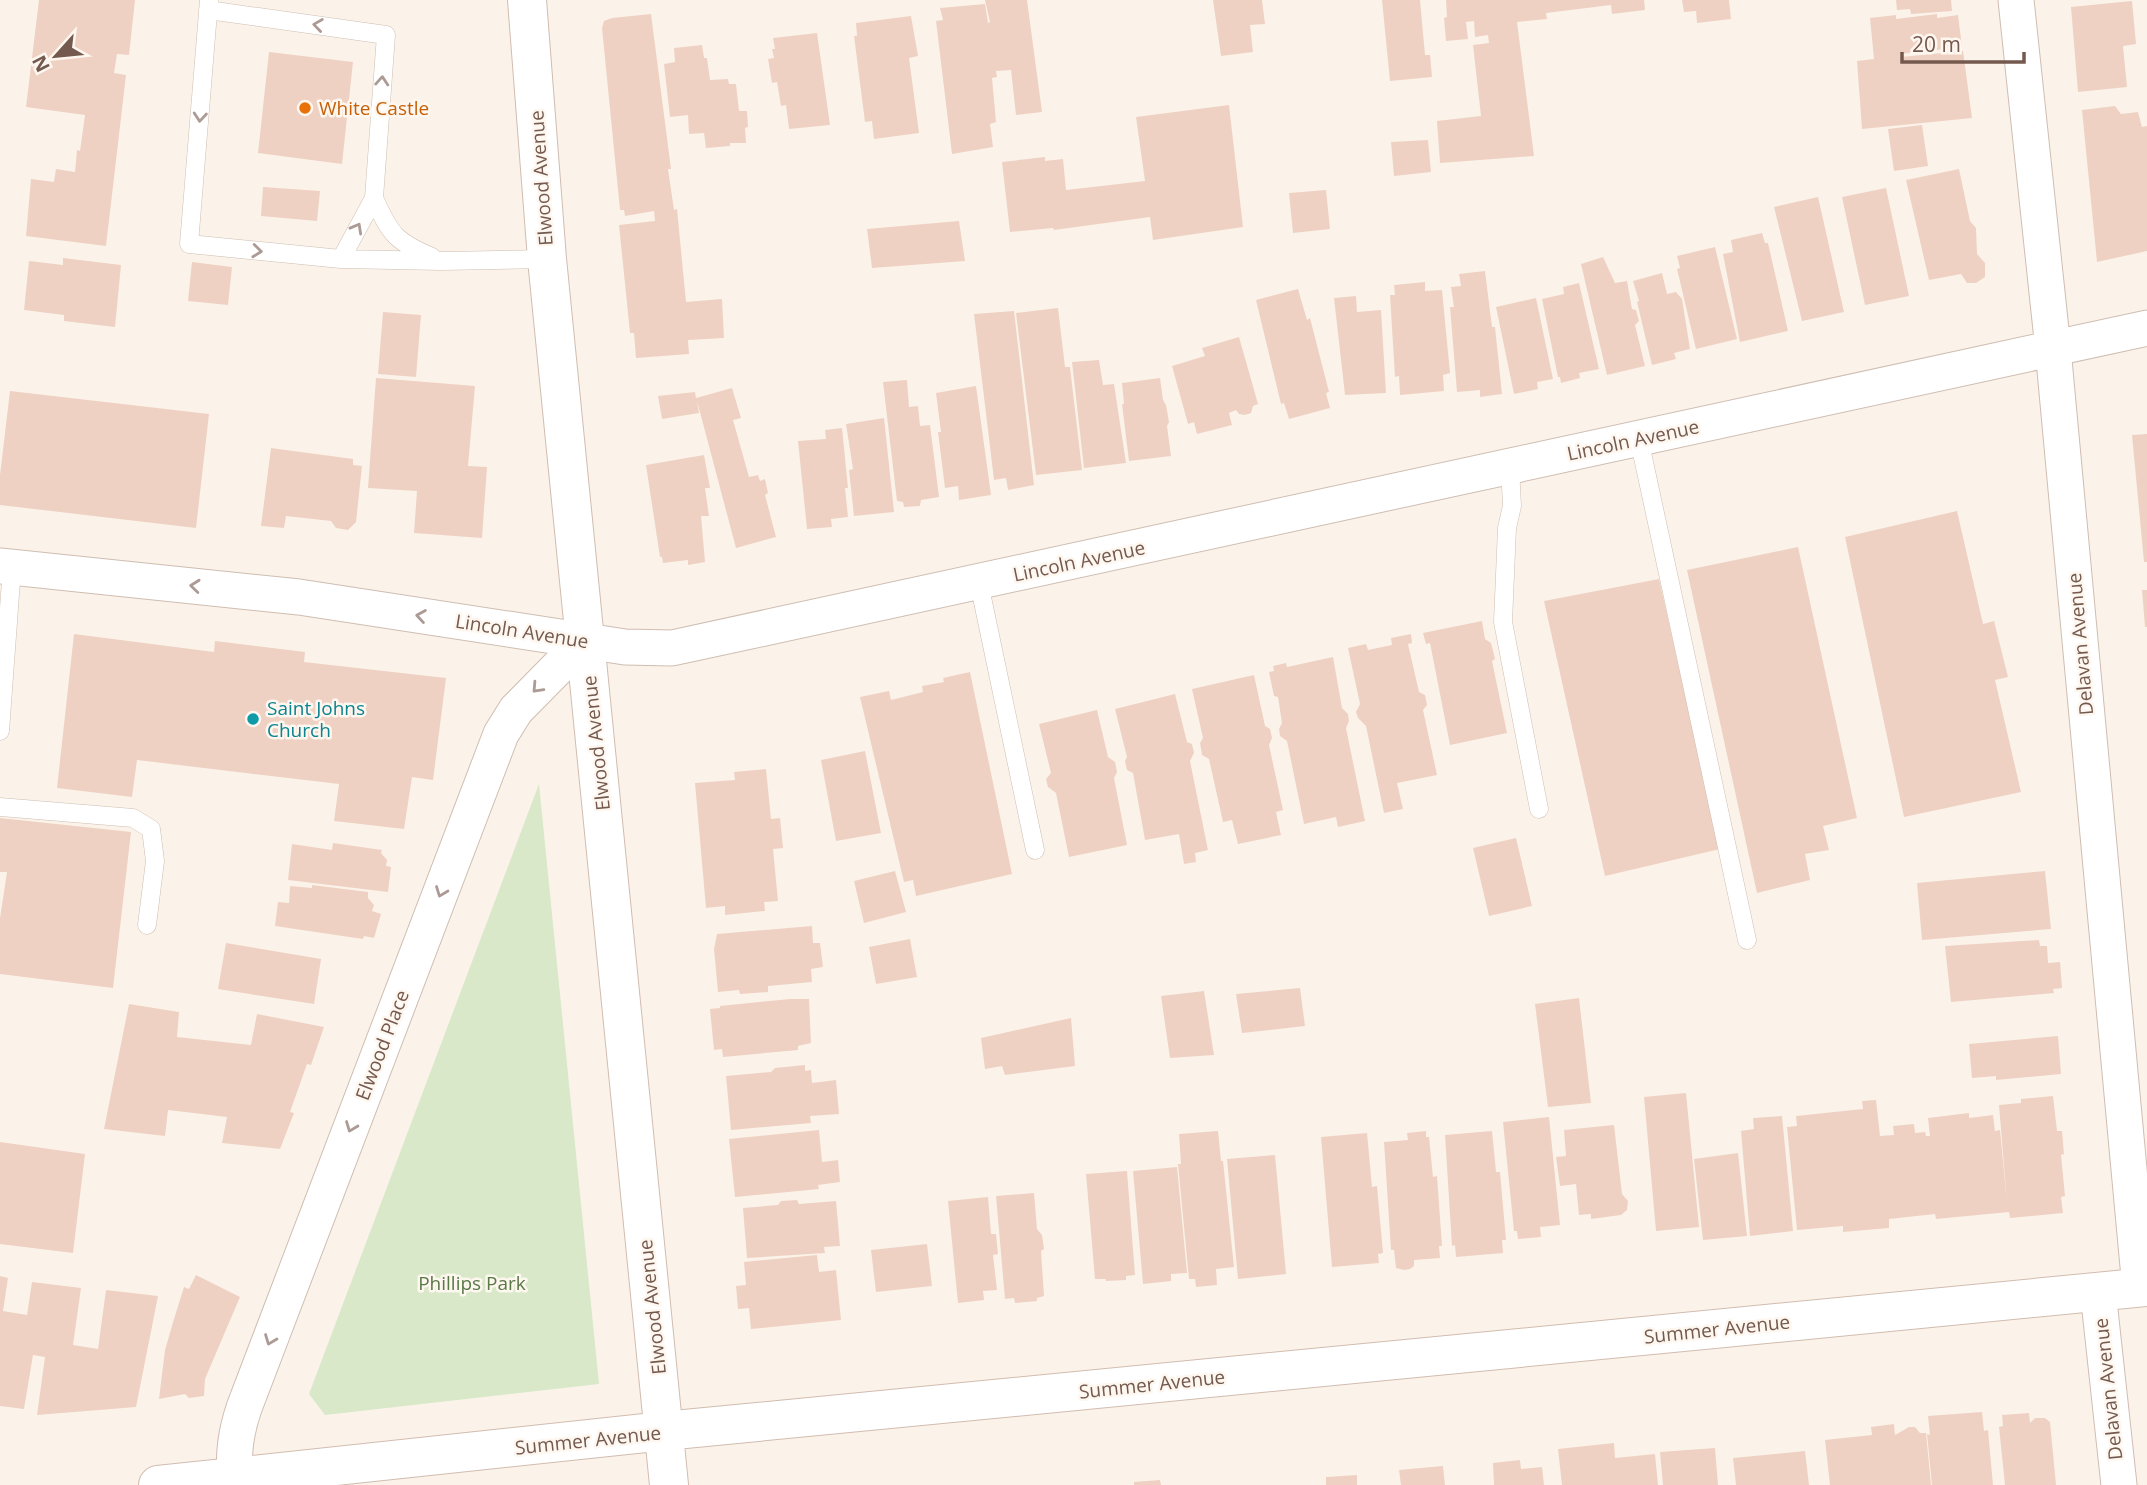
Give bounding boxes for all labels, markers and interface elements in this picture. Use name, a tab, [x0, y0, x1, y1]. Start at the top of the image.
one-way arrow	[312, 18, 324, 33]
north arrow	[21, 21, 91, 91]
scale bar	[1902, 21, 2024, 65]
text: 20 m	[1912, 30, 1961, 58]
text: N	[26, 51, 56, 77]
one-way arrow	[374, 75, 389, 86]
place label: White Castle	[319, 95, 429, 121]
marker: White Castle	[297, 100, 313, 116]
street label: Elwood Avenue	[523, 109, 559, 247]
one-way arrow	[193, 112, 208, 123]
one-way arrow	[349, 223, 362, 236]
one-way arrow	[252, 243, 263, 258]
street label: Lincoln Avenue	[1565, 413, 1701, 467]
street label: Lincoln Avenue	[1011, 534, 1147, 588]
street label: Delavan Avenue	[2061, 572, 2099, 716]
one-way arrow	[189, 579, 201, 594]
one-way arrow	[415, 608, 427, 623]
street label: Lincoln Avenue	[454, 608, 590, 654]
street label: Elwood Avenue	[576, 674, 616, 812]
one-way arrow	[533, 680, 545, 693]
place label: Saint Johns Church	[267, 695, 365, 743]
marker: Saint Johns Church	[245, 711, 261, 727]
one-way arrow	[435, 885, 449, 898]
street label: Elwood Place	[349, 986, 415, 1104]
one-way arrow	[345, 1121, 359, 1133]
street label: Elwood Avenue	[632, 1238, 672, 1376]
park label: Phillips Park	[418, 1270, 526, 1296]
street label: Summer Avenue	[1643, 1308, 1791, 1350]
street label: Delavan Avenue	[2088, 1317, 2128, 1461]
one-way arrow	[264, 1333, 278, 1346]
street label: Summer Avenue	[1078, 1363, 1226, 1405]
street label: Summer Avenue	[514, 1419, 662, 1461]

